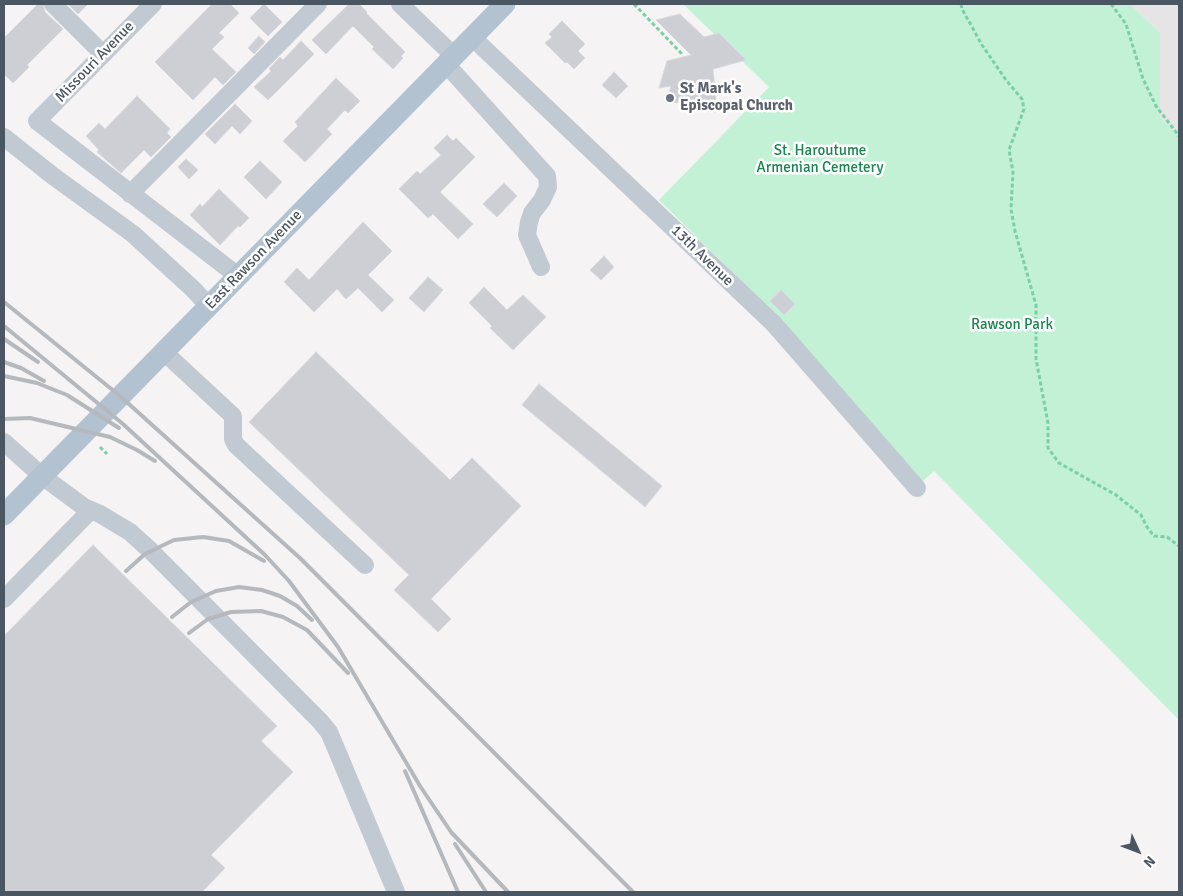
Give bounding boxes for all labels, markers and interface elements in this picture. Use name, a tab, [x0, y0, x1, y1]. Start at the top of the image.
street label: Missouri Avenue	[52, 18, 138, 106]
place label: St Mark's Episcopal Church	[680, 80, 793, 115]
marker: St Mark's Episcopal Church	[664, 92, 676, 104]
park label: St. Haroutume Armenian Cemetery	[757, 142, 883, 177]
street label: East Rawson Avenue	[202, 207, 306, 313]
street label: 13th Avenue	[667, 222, 737, 290]
park label: Rawson Park	[971, 316, 1053, 334]
north arrow	[1113, 826, 1163, 876]
text: N	[1140, 852, 1159, 871]

